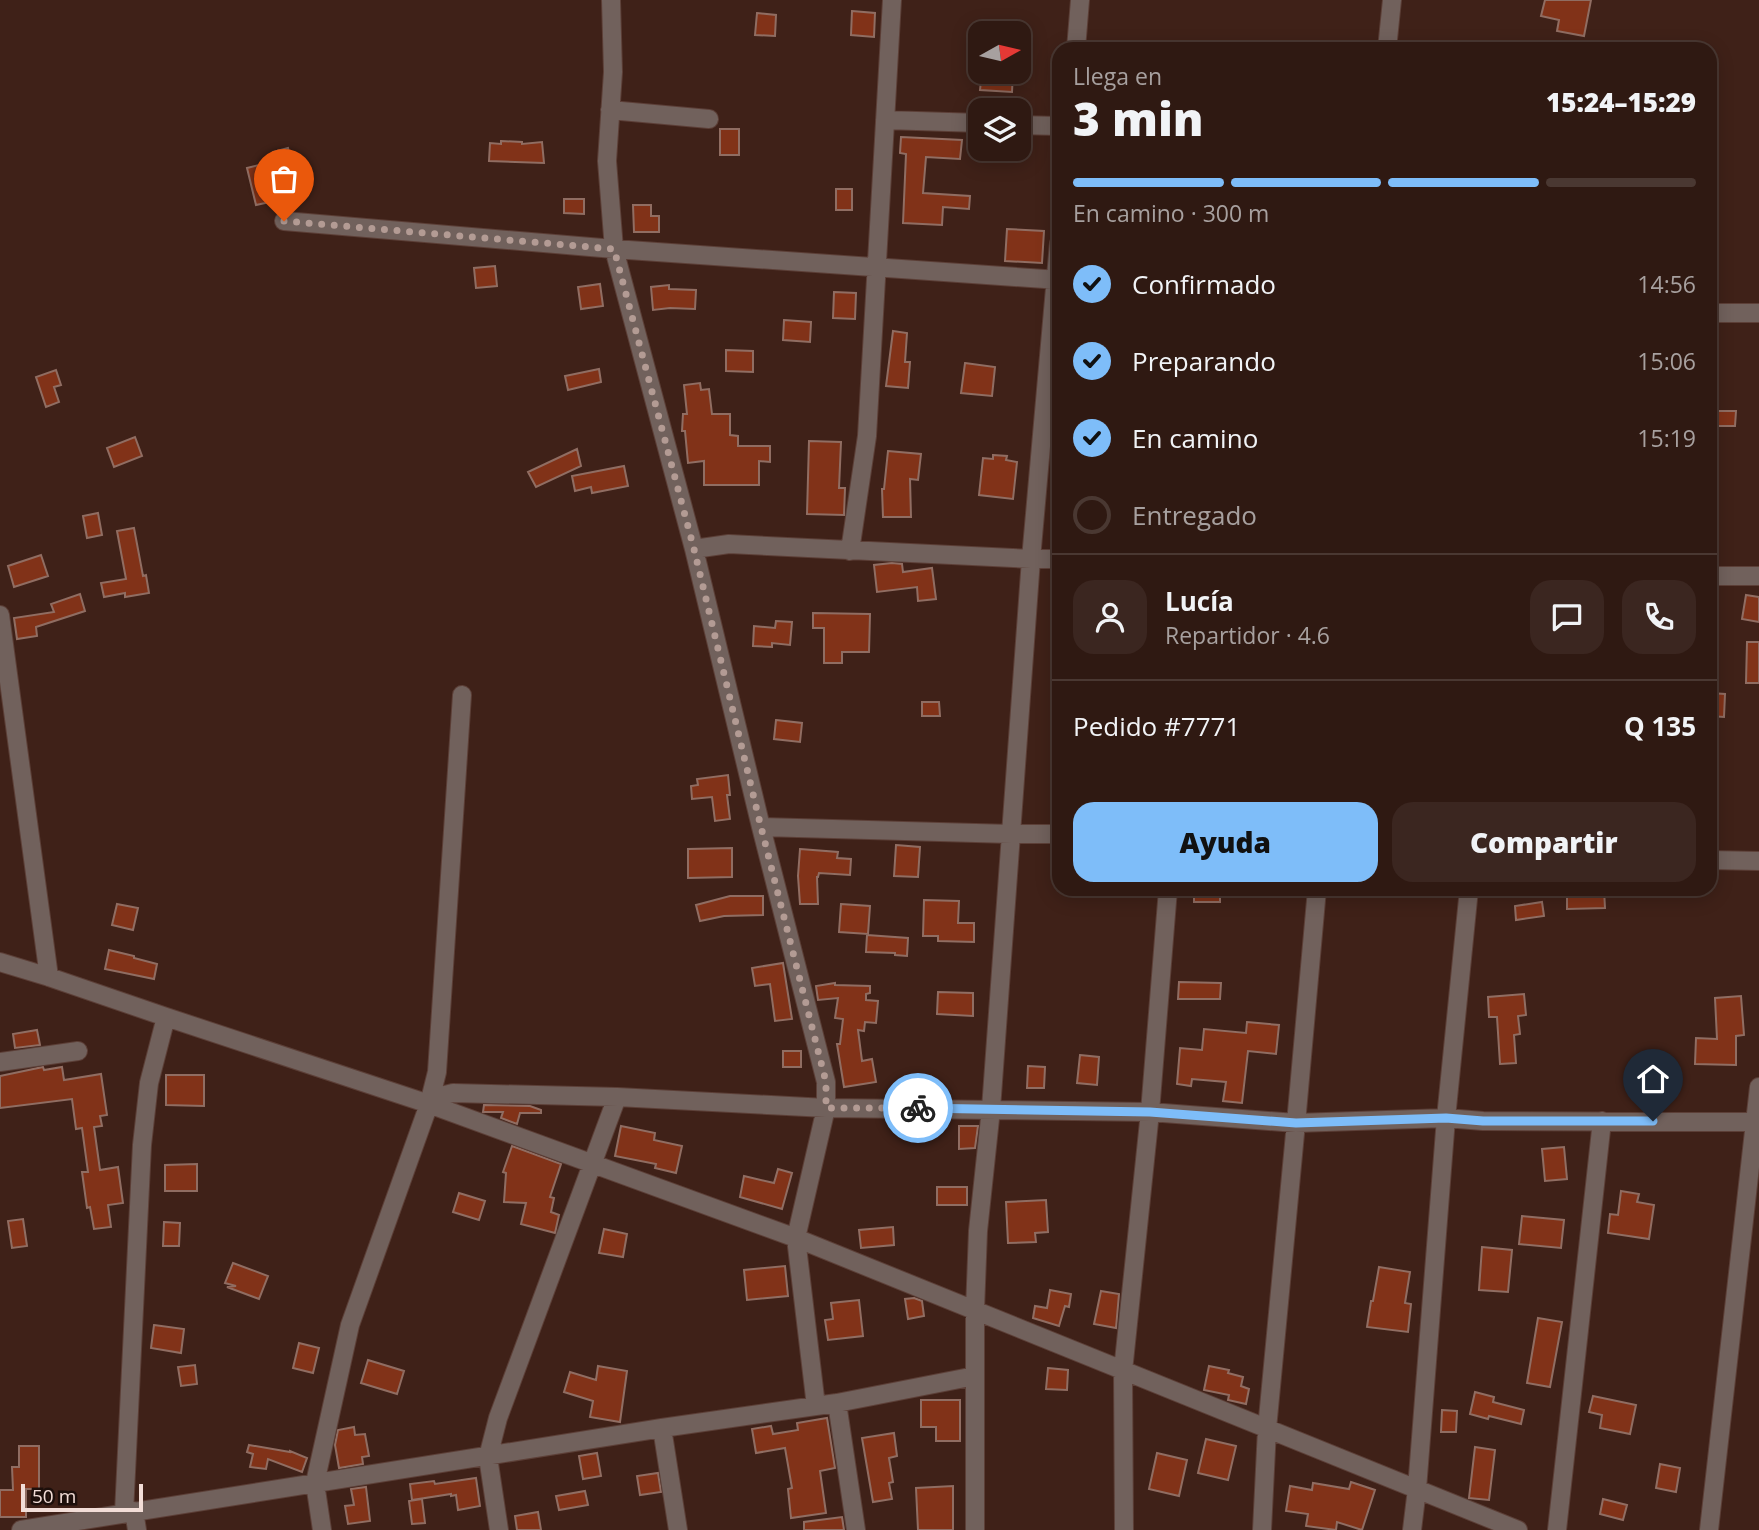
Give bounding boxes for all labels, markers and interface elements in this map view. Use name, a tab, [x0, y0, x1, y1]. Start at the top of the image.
north arrow	[968, 21, 1031, 84]
map controls	[968, 21, 1031, 161]
text: Llega en	[1073, 60, 1162, 92]
text: 15:24–15:29	[1546, 84, 1696, 120]
text: 3 min	[1073, 87, 1204, 149]
button: layers	[968, 98, 1031, 161]
pin	[254, 149, 314, 221]
icon: bag	[265, 160, 303, 198]
text: En camino · 300 m	[1073, 197, 1269, 229]
icon: check	[1073, 265, 1111, 303]
text: Confirmado	[1132, 266, 1276, 302]
text: 14:56	[1637, 268, 1696, 300]
icon: check	[1073, 342, 1111, 380]
text: Preparando	[1132, 343, 1276, 379]
text: 15:06	[1637, 345, 1696, 377]
icon: check	[1073, 419, 1111, 457]
text: En camino	[1132, 420, 1258, 456]
text: 15:19	[1637, 422, 1696, 454]
text: Entregado	[1132, 497, 1257, 533]
button: person	[1073, 580, 1147, 654]
button: chat	[1530, 580, 1604, 654]
button: phone	[1622, 580, 1696, 654]
text: Lucía	[1165, 583, 1234, 619]
text: Repartidor · 4.6	[1165, 619, 1330, 651]
text: Pedido #7771	[1073, 708, 1240, 744]
text: Q 135	[1624, 708, 1696, 744]
button: Ayuda	[1073, 802, 1378, 882]
button: Compartir	[1392, 802, 1696, 882]
pin	[1623, 1049, 1683, 1121]
icon: home	[1634, 1060, 1672, 1098]
courier	[883, 1073, 953, 1143]
icon: bike	[899, 1089, 937, 1127]
scale bar	[21, 1481, 144, 1513]
text: 50 m	[32, 1483, 76, 1509]

